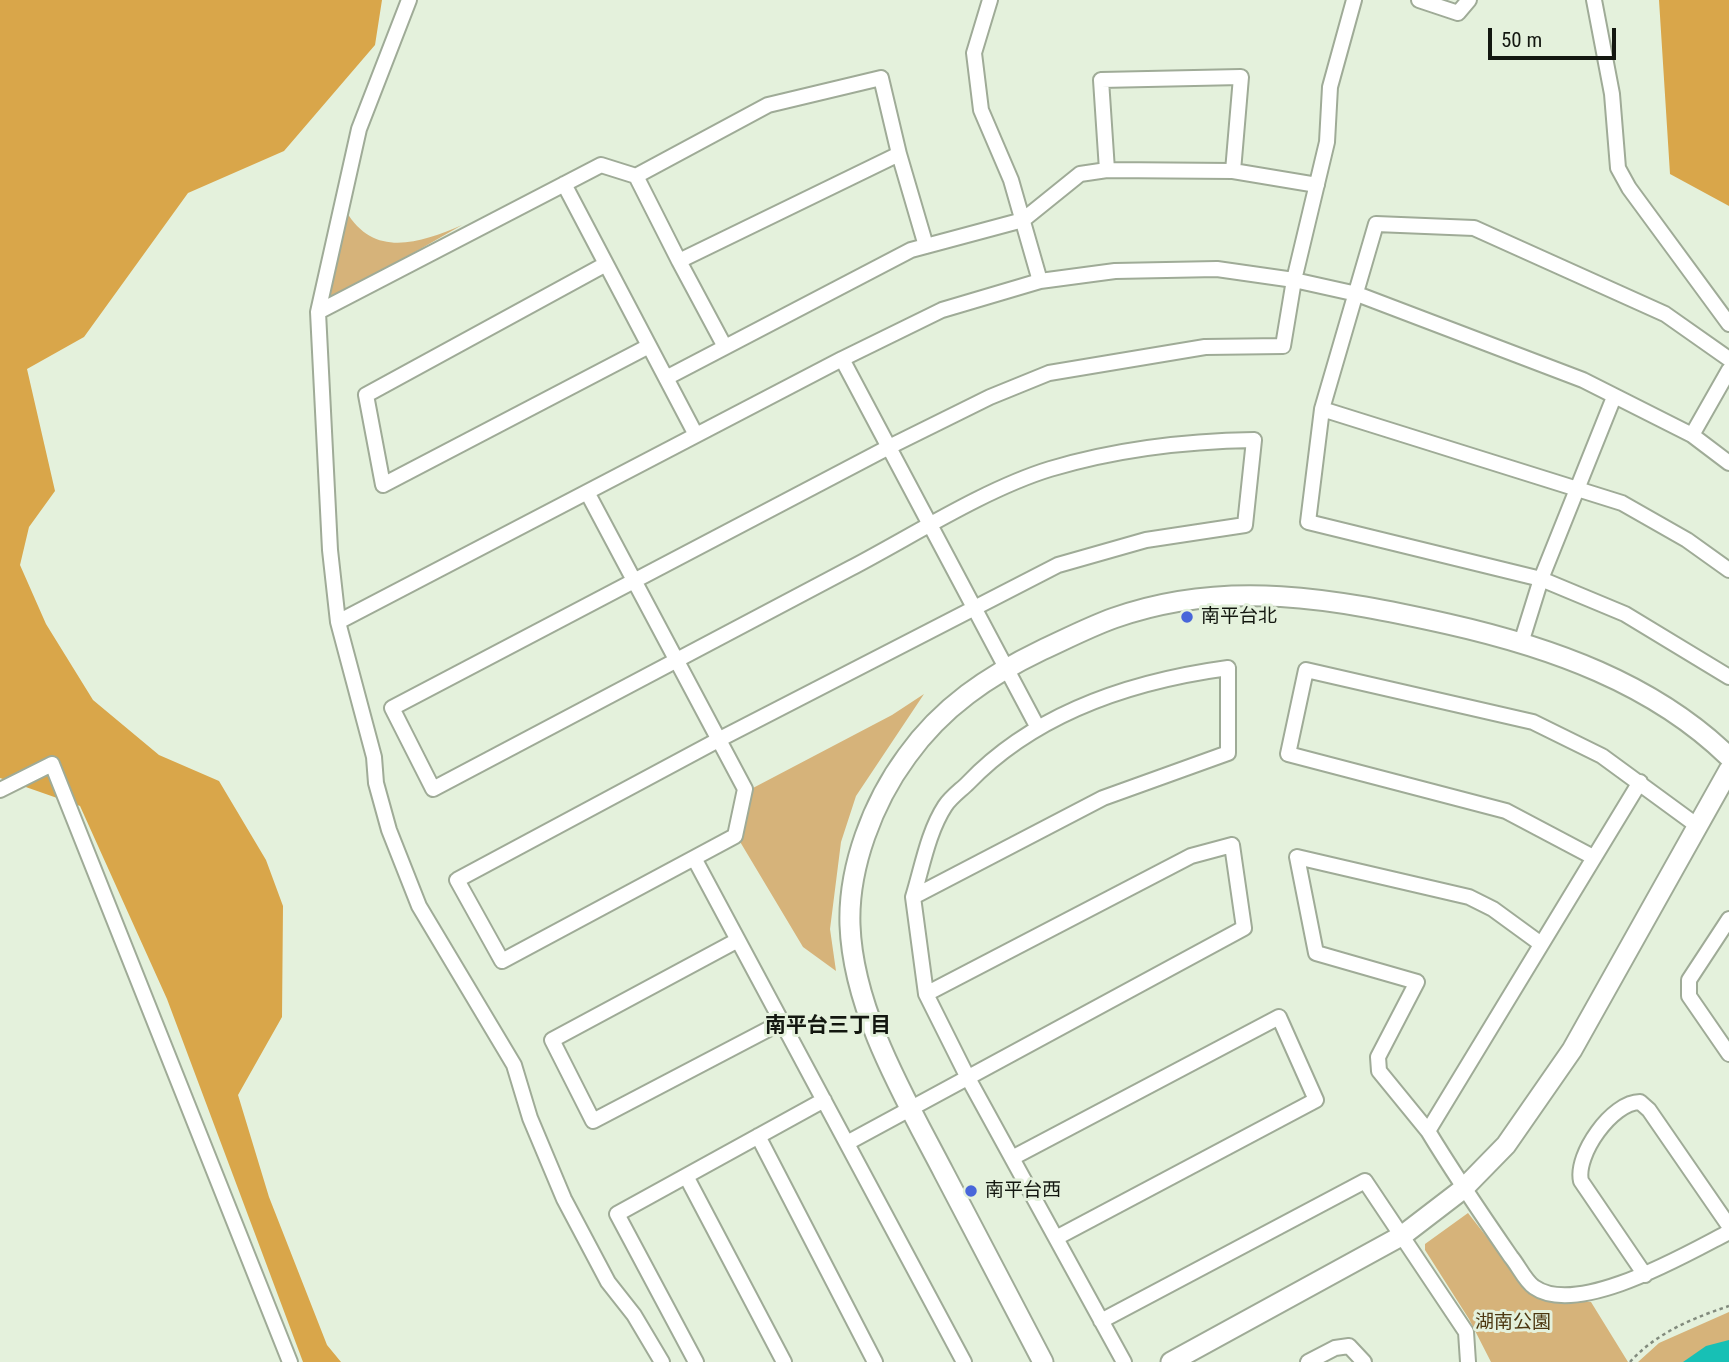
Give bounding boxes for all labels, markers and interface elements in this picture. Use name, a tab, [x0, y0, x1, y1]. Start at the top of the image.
scale bar	[1491, 14, 1619, 58]
text: 50 m	[1501, 28, 1542, 52]
place label: 南平台北	[1201, 606, 1277, 628]
marker: 南平台北	[1179, 609, 1195, 625]
district label: 南平台三丁目	[765, 1014, 891, 1040]
place label: 南平台西	[985, 1180, 1061, 1202]
marker: 南平台西	[963, 1183, 979, 1199]
park label: 湖南公園	[1475, 1312, 1551, 1334]

